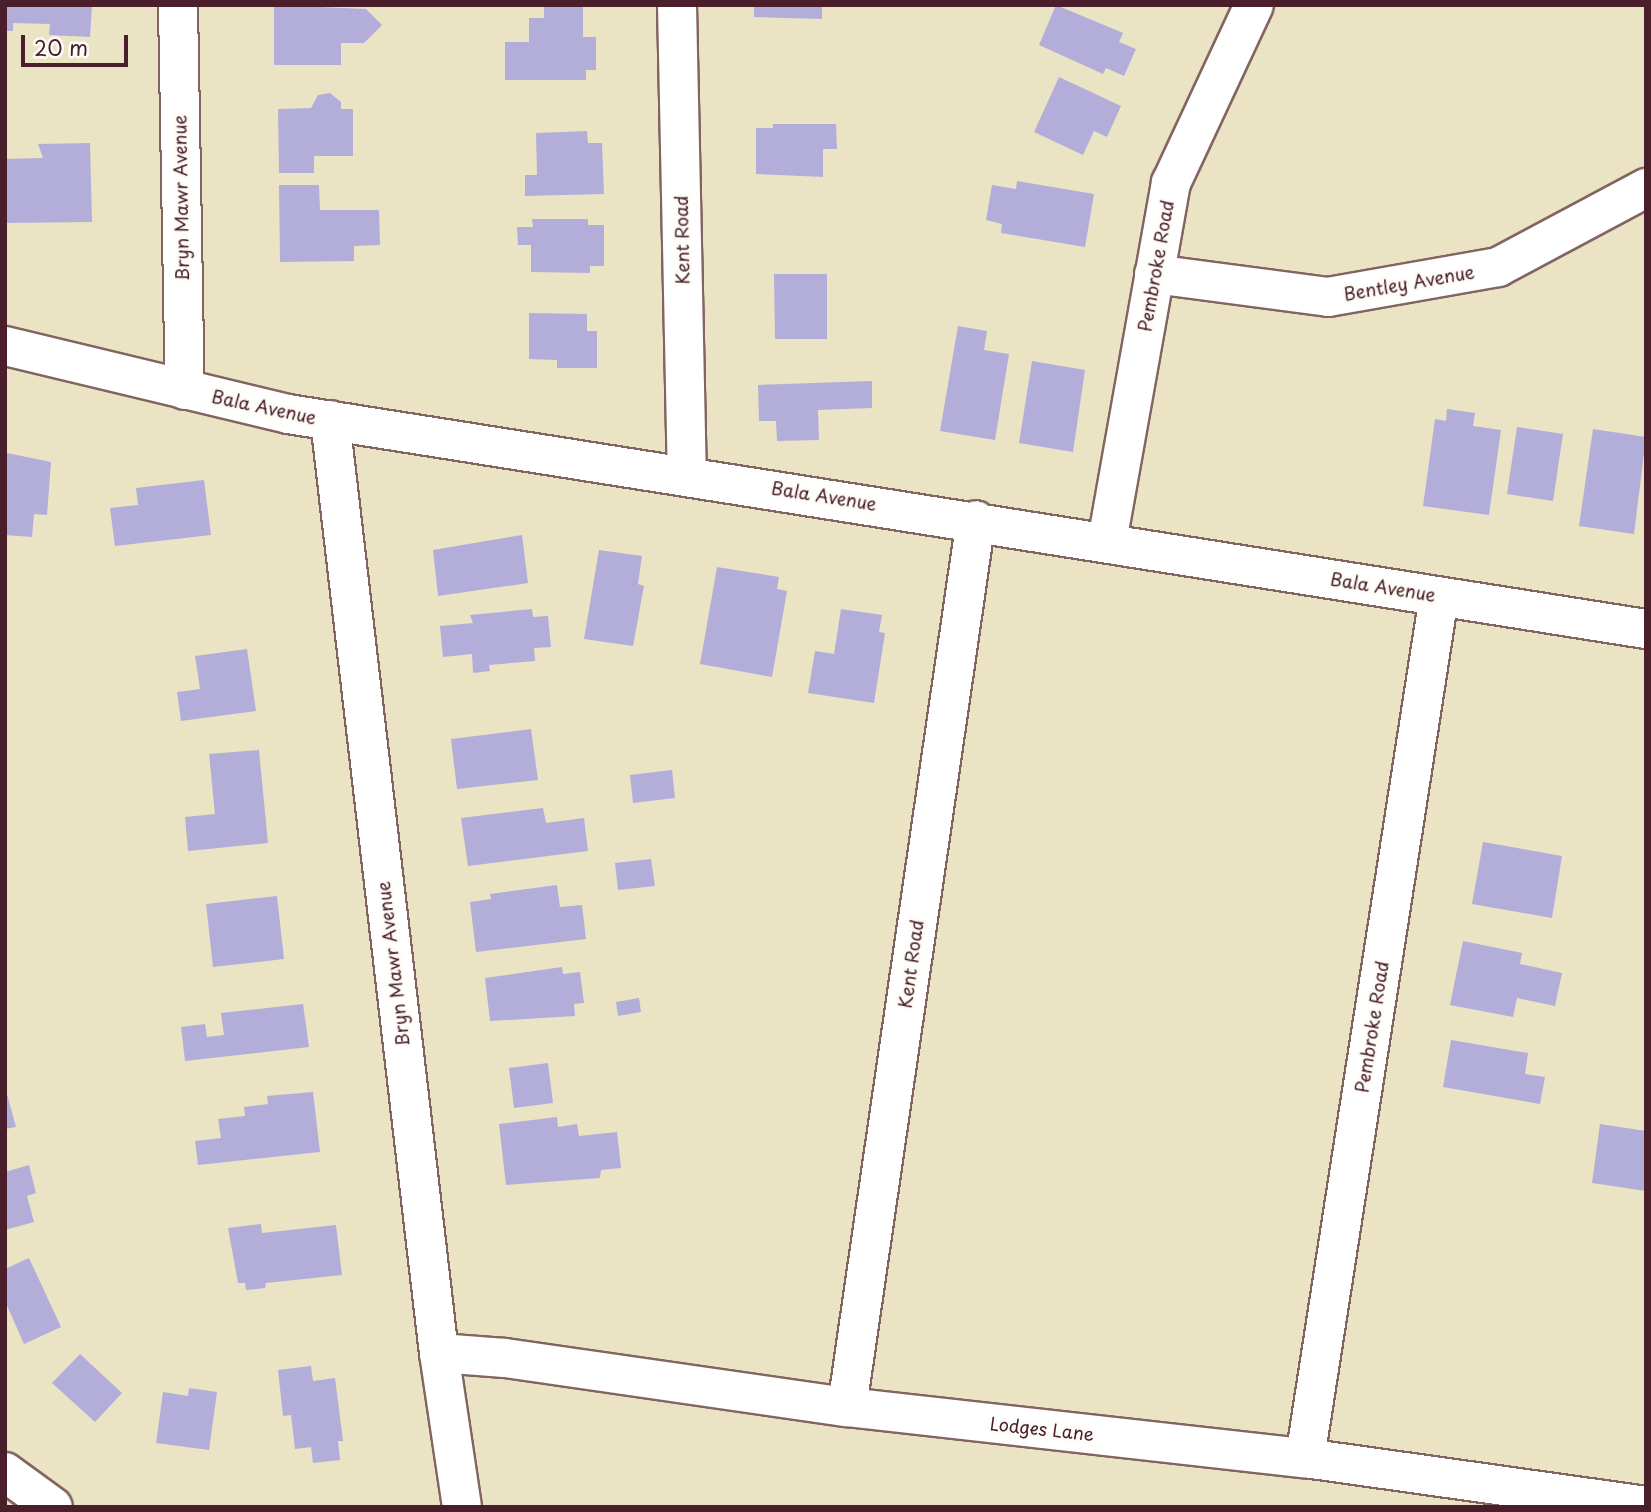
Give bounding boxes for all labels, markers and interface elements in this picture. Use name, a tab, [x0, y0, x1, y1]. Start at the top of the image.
scale bar	[24, 21, 131, 65]
text: 20 m	[34, 31, 88, 63]
street label: Bryn Mawr Avenue	[169, 115, 193, 281]
street label: Kent Road	[670, 195, 694, 285]
street label: Pembroke Road	[1134, 198, 1178, 334]
street label: Bentley Avenue	[1342, 261, 1476, 305]
street label: Bala Avenue	[209, 385, 319, 429]
street label: Bala Avenue	[769, 477, 879, 515]
street label: Bala Avenue	[1328, 568, 1438, 606]
street label: Bryn Mawr Avenue	[372, 881, 414, 1047]
street label: Kent Road	[894, 918, 928, 1010]
street label: Pembroke Road	[1351, 959, 1393, 1095]
street label: Lodges Lane	[988, 1413, 1096, 1445]

